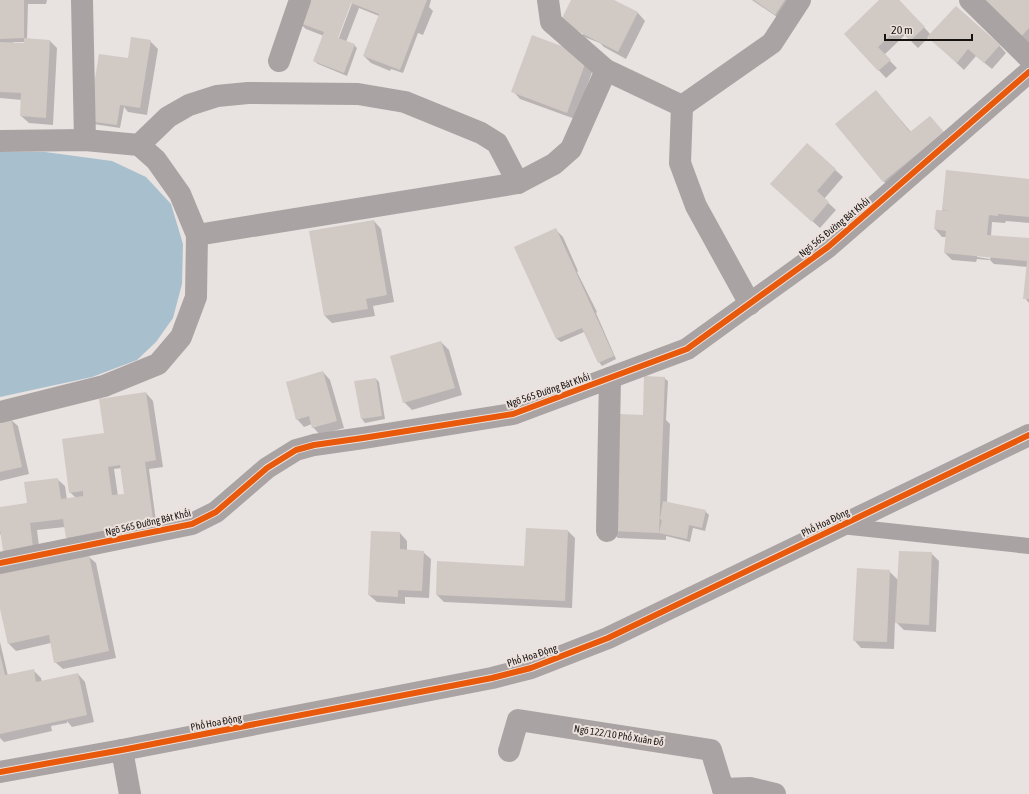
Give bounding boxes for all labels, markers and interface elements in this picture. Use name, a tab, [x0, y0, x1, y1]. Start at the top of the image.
scale bar	[885, 16, 972, 42]
text: 20 m	[891, 23, 913, 37]
street label: Ngõ 565 Đường Bát Khối	[797, 196, 872, 259]
street label: Ngõ 565 Đường Bát Khối	[505, 371, 591, 410]
street label: Phố Hoa Động	[800, 506, 852, 539]
street label: Ngõ 565 Đường Bát Khối	[104, 507, 192, 538]
street label: Phố Hoa Động	[506, 642, 559, 669]
street label: Phố Hoa Động	[190, 712, 243, 733]
street label: Ngõ 122/10 Phố Xuân Đỗ	[573, 723, 665, 748]

